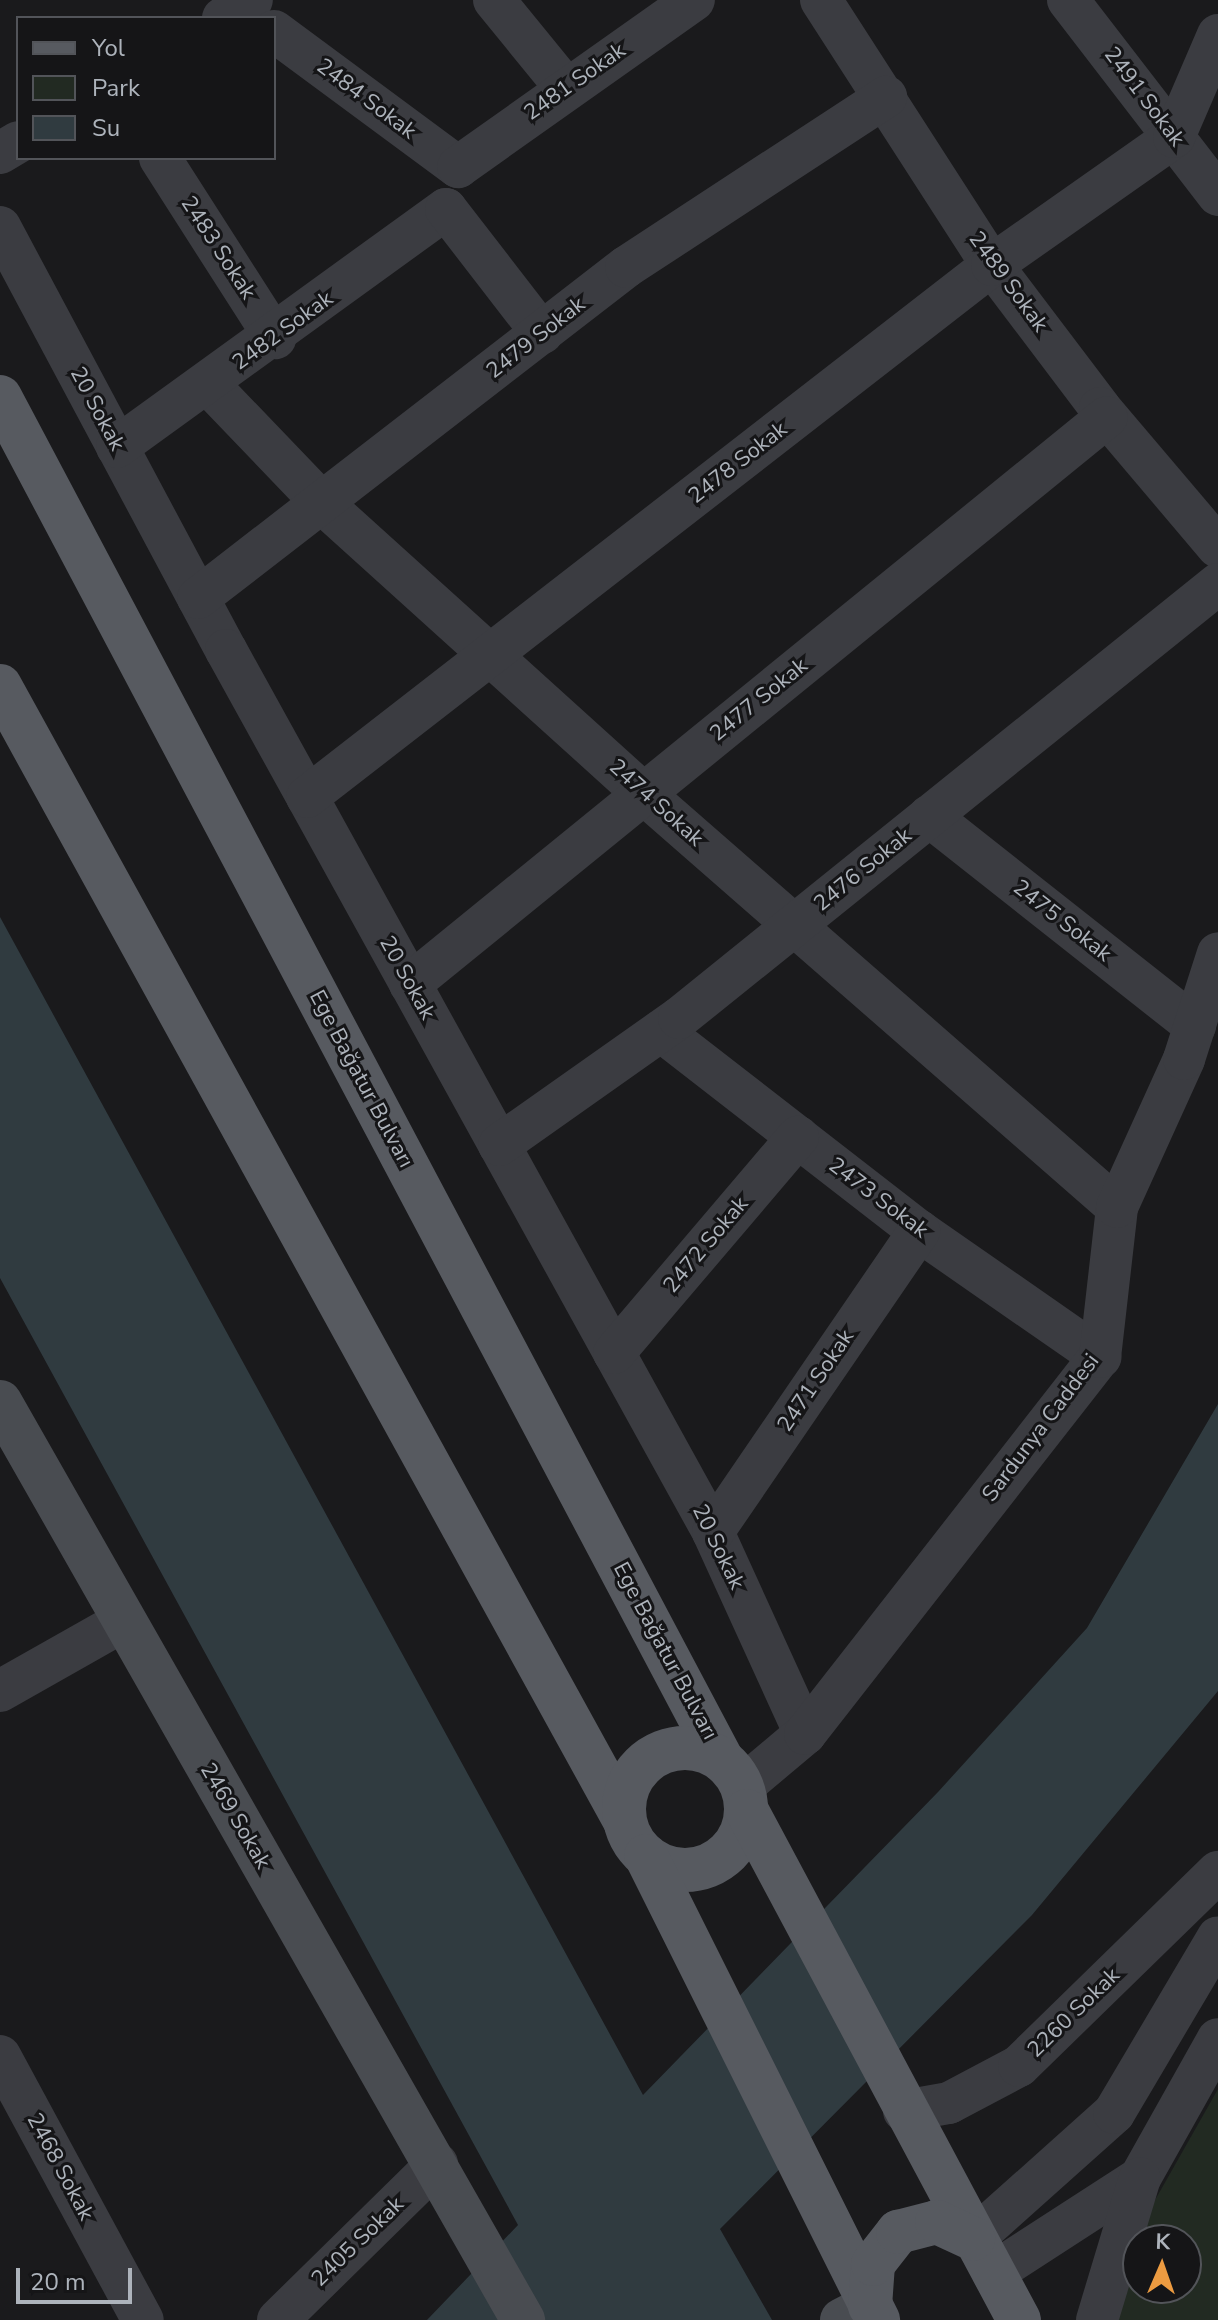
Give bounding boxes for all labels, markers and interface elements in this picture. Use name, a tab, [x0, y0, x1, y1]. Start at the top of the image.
legend	[16, 16, 276, 160]
text: Yol	[92, 32, 125, 64]
street label: 2481 Sokak	[519, 37, 631, 127]
street label: 2491 Sokak	[1098, 42, 1190, 152]
street label: 2484 Sokak	[311, 53, 421, 145]
text: Park	[92, 72, 140, 104]
text: Su	[92, 112, 120, 144]
street label: 2483 Sokak	[175, 191, 261, 305]
street label: 2489 Sokak	[963, 227, 1053, 337]
street label: 2482 Sokak	[228, 286, 338, 376]
street label: 2479 Sokak	[481, 291, 591, 385]
street label: 20 Sokak	[64, 362, 130, 456]
street label: 2478 Sokak	[683, 416, 793, 510]
street label: 2477 Sokak	[705, 653, 813, 747]
street label: 2474 Sokak	[603, 754, 709, 852]
street label: 2476 Sokak	[809, 823, 917, 917]
street label: 2475 Sokak	[1007, 874, 1117, 968]
street label: 20 Sokak	[373, 932, 441, 1024]
street label: Ege Bağatur Bulvarı	[303, 986, 419, 1172]
street label: 2473 Sokak	[823, 1152, 933, 1244]
street label: 2472 Sokak	[658, 1191, 754, 1299]
street label: 2471 Sokak	[772, 1325, 860, 1437]
street label: Sardunya Caddesi	[977, 1349, 1105, 1507]
street label: 20 Sokak	[686, 1500, 750, 1594]
street label: Ege Bağatur Bulvarı	[607, 1558, 723, 1744]
street label: 2469 Sokak	[194, 1758, 276, 1874]
street label: 2260 Sokak	[1022, 1963, 1126, 2063]
street label: 2468 Sokak	[21, 2109, 99, 2225]
street label: 2405 Sokak	[306, 2192, 410, 2292]
north arrow	[1122, 2224, 1202, 2304]
text: K	[1155, 2227, 1171, 2257]
scale bar	[20, 2252, 136, 2302]
text: 20 m	[30, 2266, 86, 2298]

